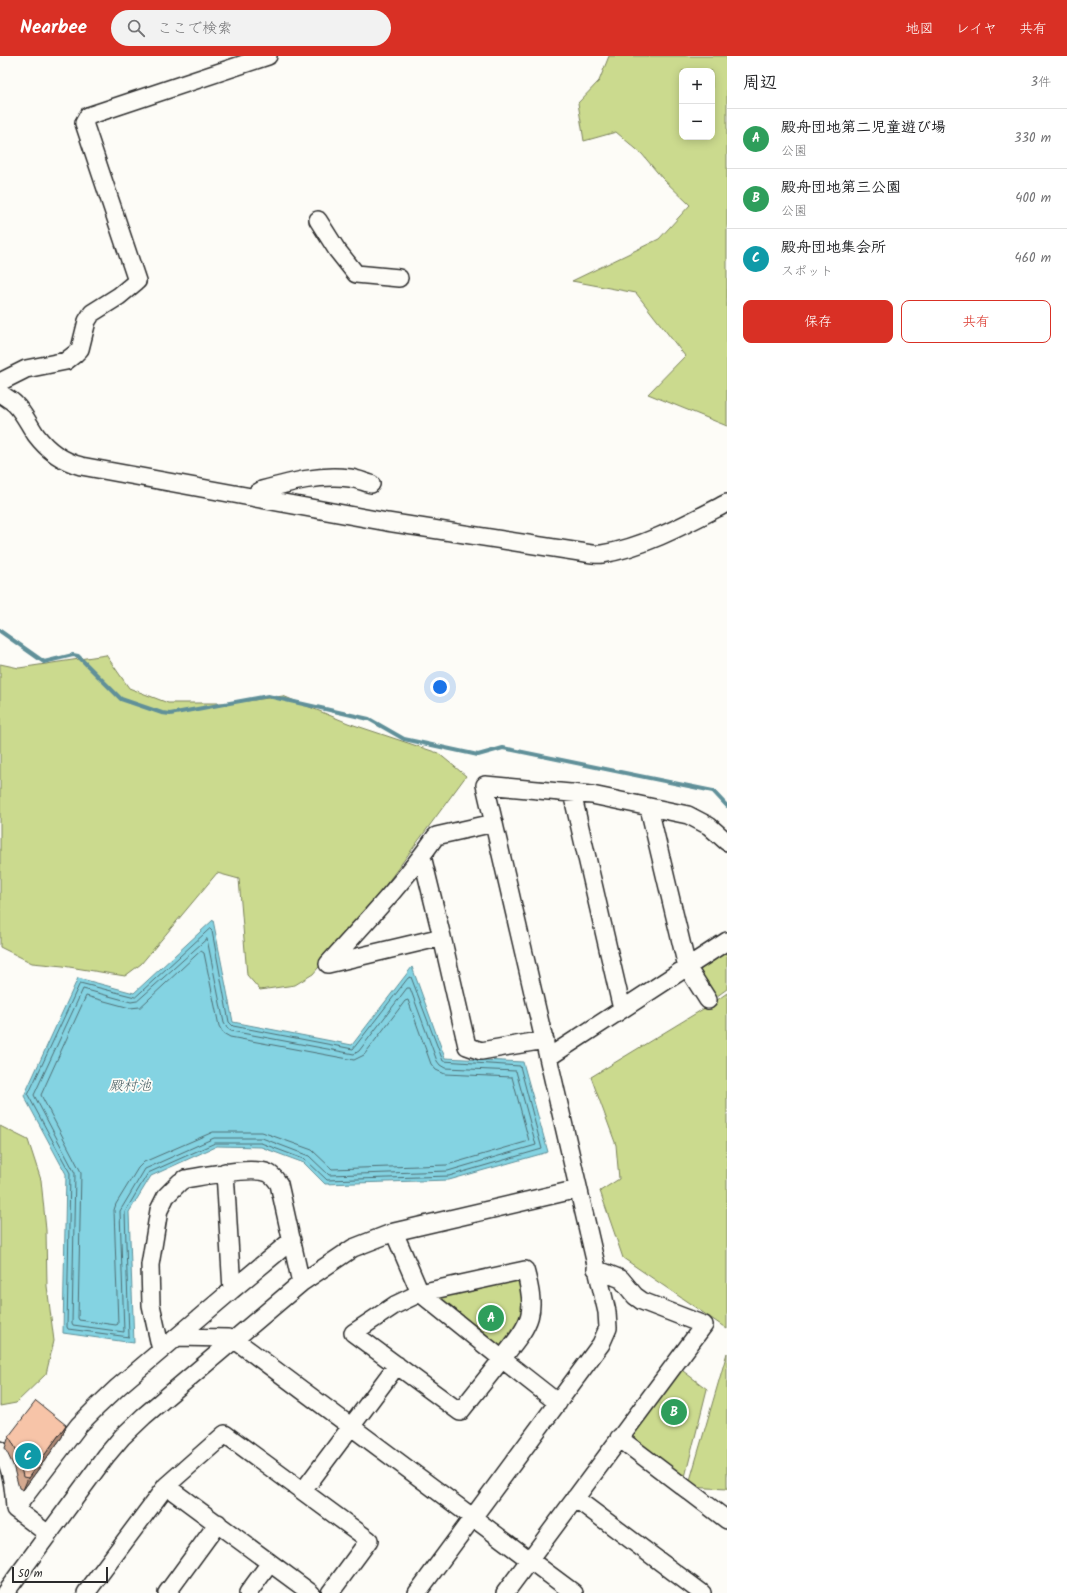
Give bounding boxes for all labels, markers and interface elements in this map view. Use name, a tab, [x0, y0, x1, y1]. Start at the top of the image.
search box	[111, 10, 391, 46]
text: Nearbee	[20, 13, 87, 43]
icon: search	[125, 17, 147, 39]
text: ここで検索	[157, 17, 232, 41]
text: 地図	[906, 18, 934, 40]
text: レイヤ	[956, 18, 997, 40]
text: 共有	[1019, 18, 1047, 40]
map controls	[679, 68, 715, 140]
button: +	[679, 68, 715, 104]
text: 周辺	[743, 70, 777, 97]
text: 3件	[1031, 72, 1051, 93]
button: −	[679, 104, 715, 140]
text: 殿舟団地第二児童遊び場	[781, 116, 946, 140]
text: A	[752, 128, 760, 149]
text: 330 m	[1014, 128, 1051, 149]
text: 公園	[781, 141, 807, 162]
text: 殿舟団地第三公園	[781, 176, 901, 200]
text: B	[752, 188, 760, 209]
text: 400 m	[1015, 188, 1051, 209]
text: 公園	[781, 201, 807, 222]
text: 殿舟団地集会所	[781, 236, 886, 260]
text: C	[752, 248, 760, 269]
text: 460 m	[1015, 248, 1051, 269]
text: スポット	[781, 261, 833, 282]
button: 保存	[743, 300, 893, 343]
button: 共有	[901, 300, 1051, 343]
your location	[430, 677, 450, 697]
water label: 殿村池	[109, 1075, 152, 1097]
pin: A	[478, 1303, 504, 1333]
pin: B	[661, 1397, 687, 1427]
pin: C	[15, 1441, 41, 1471]
scale bar	[12, 1565, 108, 1584]
text: 50 m	[18, 1565, 43, 1583]

